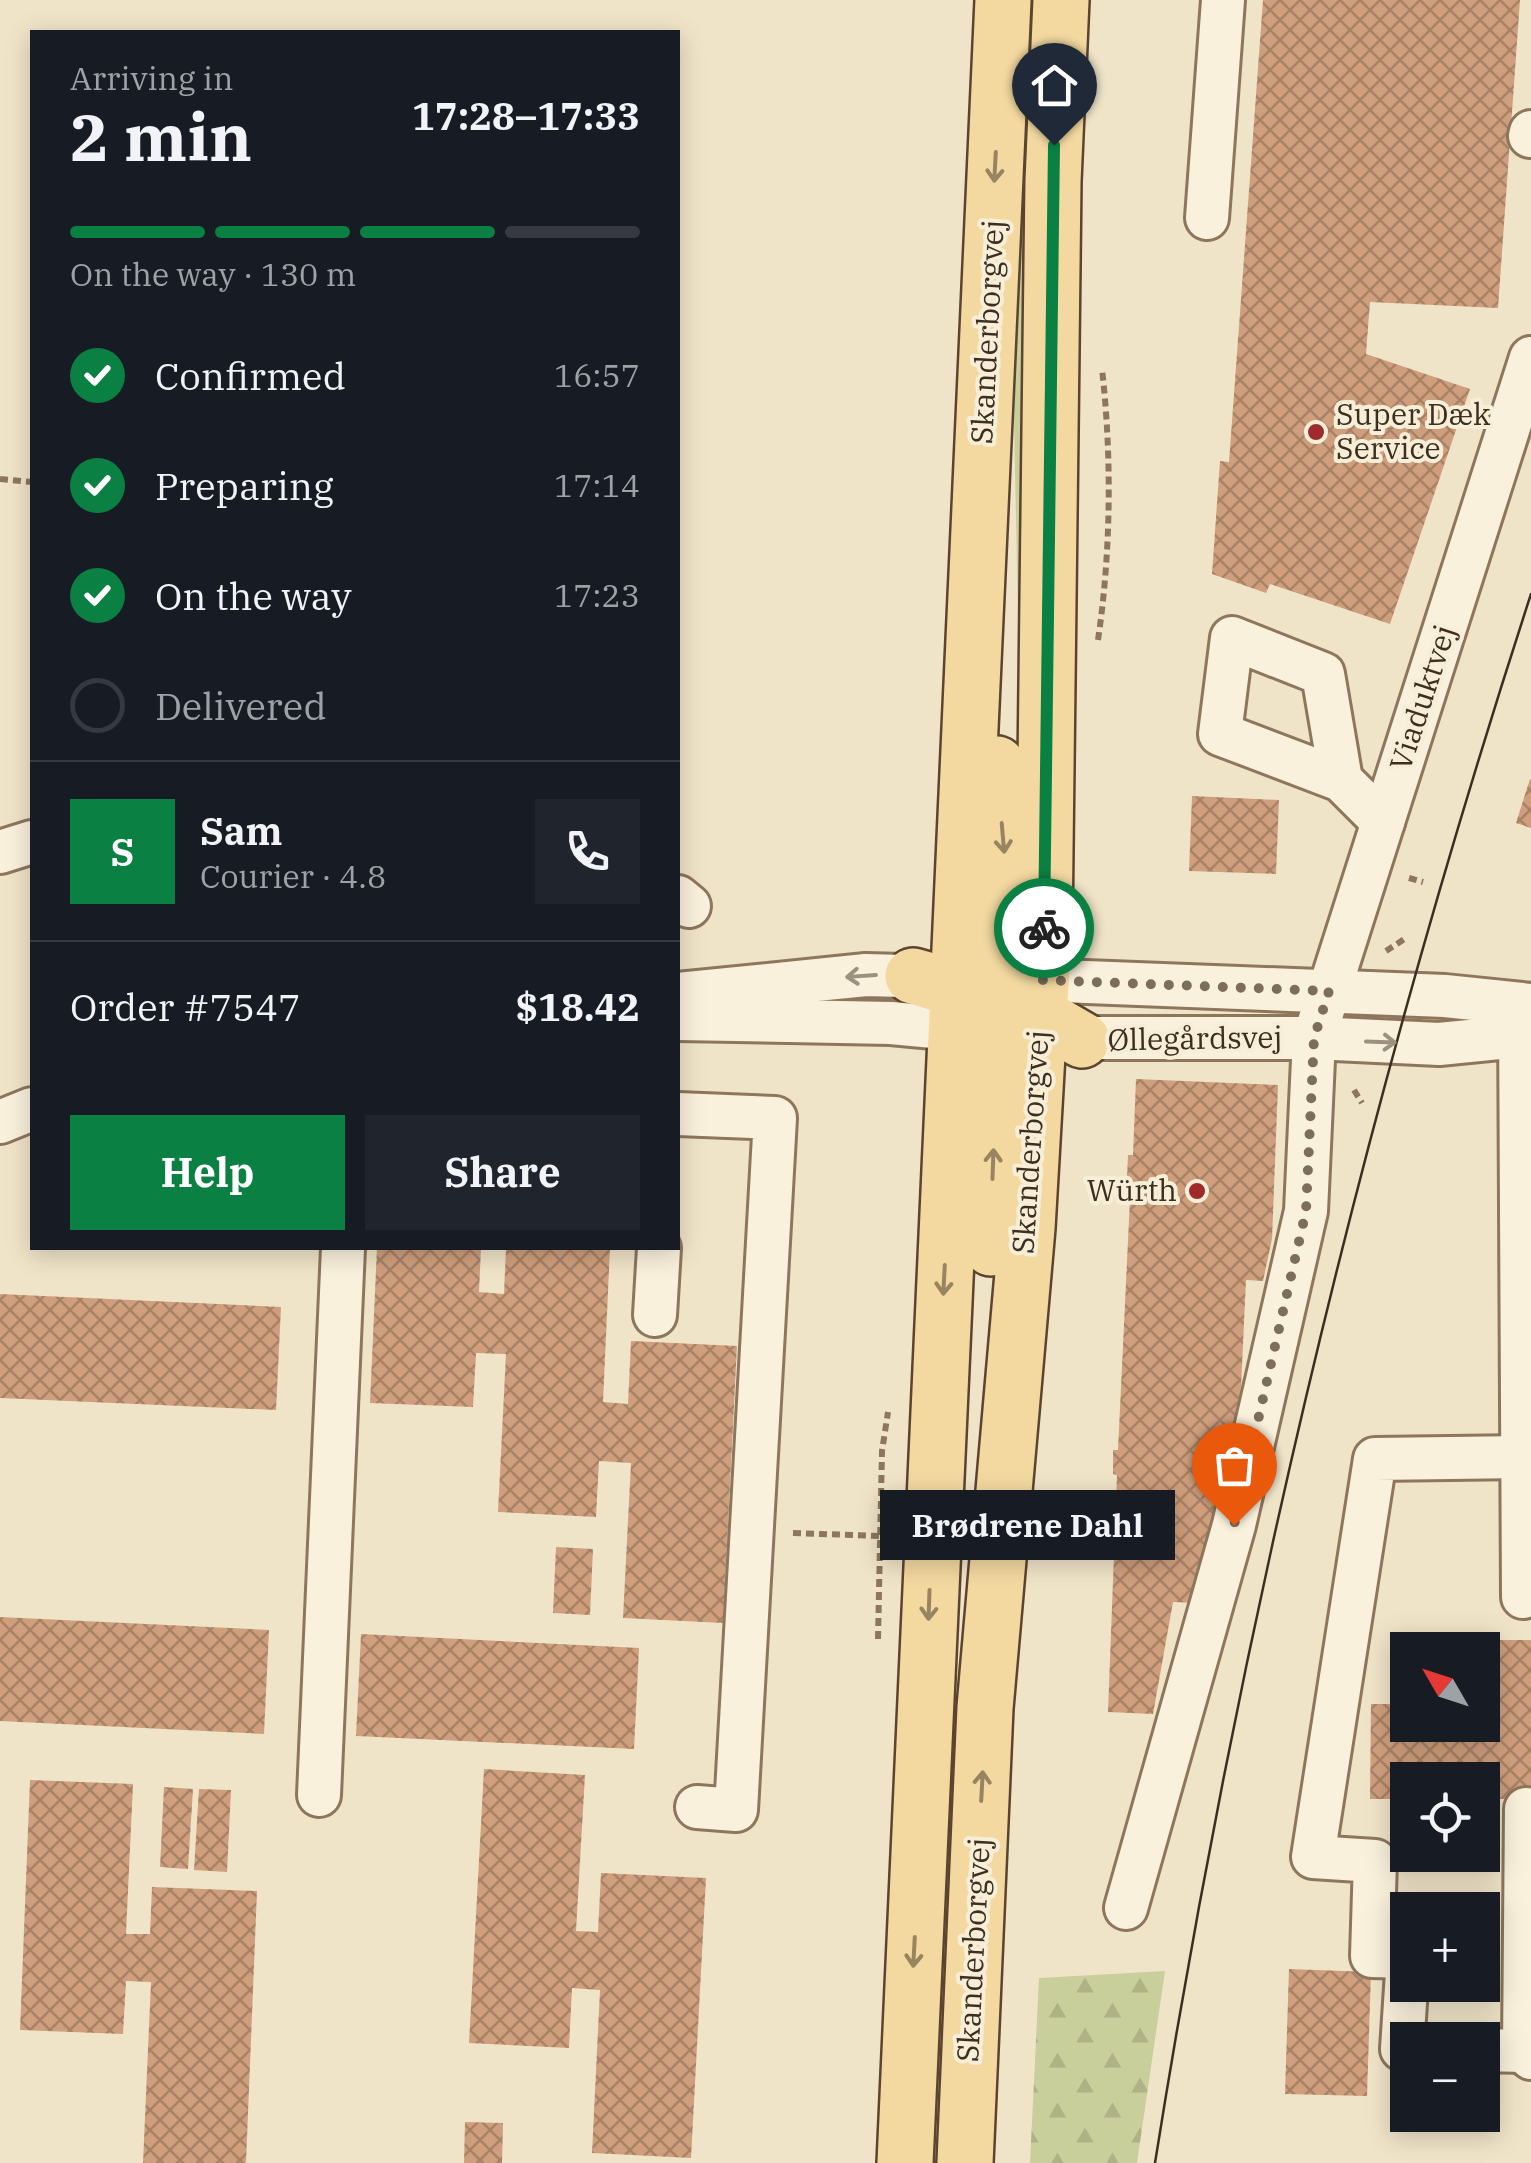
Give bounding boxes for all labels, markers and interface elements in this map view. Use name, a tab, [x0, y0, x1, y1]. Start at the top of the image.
pin	[1012, 43, 1097, 146]
text: Arriving in	[70, 57, 233, 99]
icon: home	[1027, 58, 1082, 113]
text: 17:28–17:33	[412, 91, 640, 140]
text: 2 min	[70, 94, 252, 179]
one-way arrow	[985, 151, 1004, 183]
street label: Skanderborgvej	[961, 219, 1012, 445]
text: On the way · 130 m	[70, 253, 356, 295]
icon: check	[70, 348, 125, 403]
text: Confirmed	[155, 351, 346, 400]
text: 16:57	[554, 354, 640, 396]
place label: Super Dæk Service	[1336, 394, 1491, 467]
marker: Super Dæk Service	[1305, 421, 1327, 443]
icon: check	[70, 458, 125, 513]
text: Preparing	[155, 461, 334, 510]
text: 17:14	[554, 464, 640, 506]
icon: check	[70, 568, 125, 623]
text: On the way	[155, 571, 352, 620]
text: 17:23	[554, 574, 640, 616]
street label: Viaduktvej	[1380, 620, 1463, 775]
text: Delivered	[155, 681, 327, 730]
button: phone	[535, 799, 640, 904]
text: Sam	[200, 806, 283, 855]
one-way arrow	[994, 821, 1013, 854]
text: S	[111, 827, 134, 876]
text: Courier · 4.8	[200, 855, 386, 897]
courier	[994, 878, 1094, 978]
icon: bike	[1017, 901, 1072, 956]
one-way arrow	[845, 967, 877, 986]
text: Order #7547	[70, 982, 301, 1031]
text: $18.42	[515, 982, 640, 1031]
street label: Øllegårdsvej	[1107, 1016, 1283, 1059]
street label: Skanderborgvej	[1002, 1029, 1057, 1255]
one-way arrow	[1364, 1032, 1396, 1051]
button: Help	[70, 1115, 345, 1230]
button: Share	[365, 1115, 640, 1230]
one-way arrow	[983, 1148, 1002, 1180]
place label: Würth	[1087, 1170, 1177, 1209]
marker: Würth	[1186, 1180, 1208, 1202]
one-way arrow	[934, 1263, 953, 1295]
pin	[1192, 1423, 1277, 1526]
icon: bag	[1207, 1438, 1262, 1493]
callout: Brødrene Dahl	[879, 1490, 1174, 1560]
text: Brødrene Dahl	[912, 1504, 1143, 1546]
one-way arrow	[919, 1588, 938, 1620]
north arrow	[1390, 1632, 1500, 1742]
map controls	[1390, 1632, 1500, 2132]
button: locate	[1390, 1762, 1500, 1872]
one-way arrow	[972, 1770, 991, 1802]
street label: Skanderborgvej	[947, 1837, 998, 2063]
button: +	[1390, 1892, 1500, 2002]
one-way arrow	[904, 1936, 923, 1968]
button: −	[1390, 2022, 1500, 2132]

